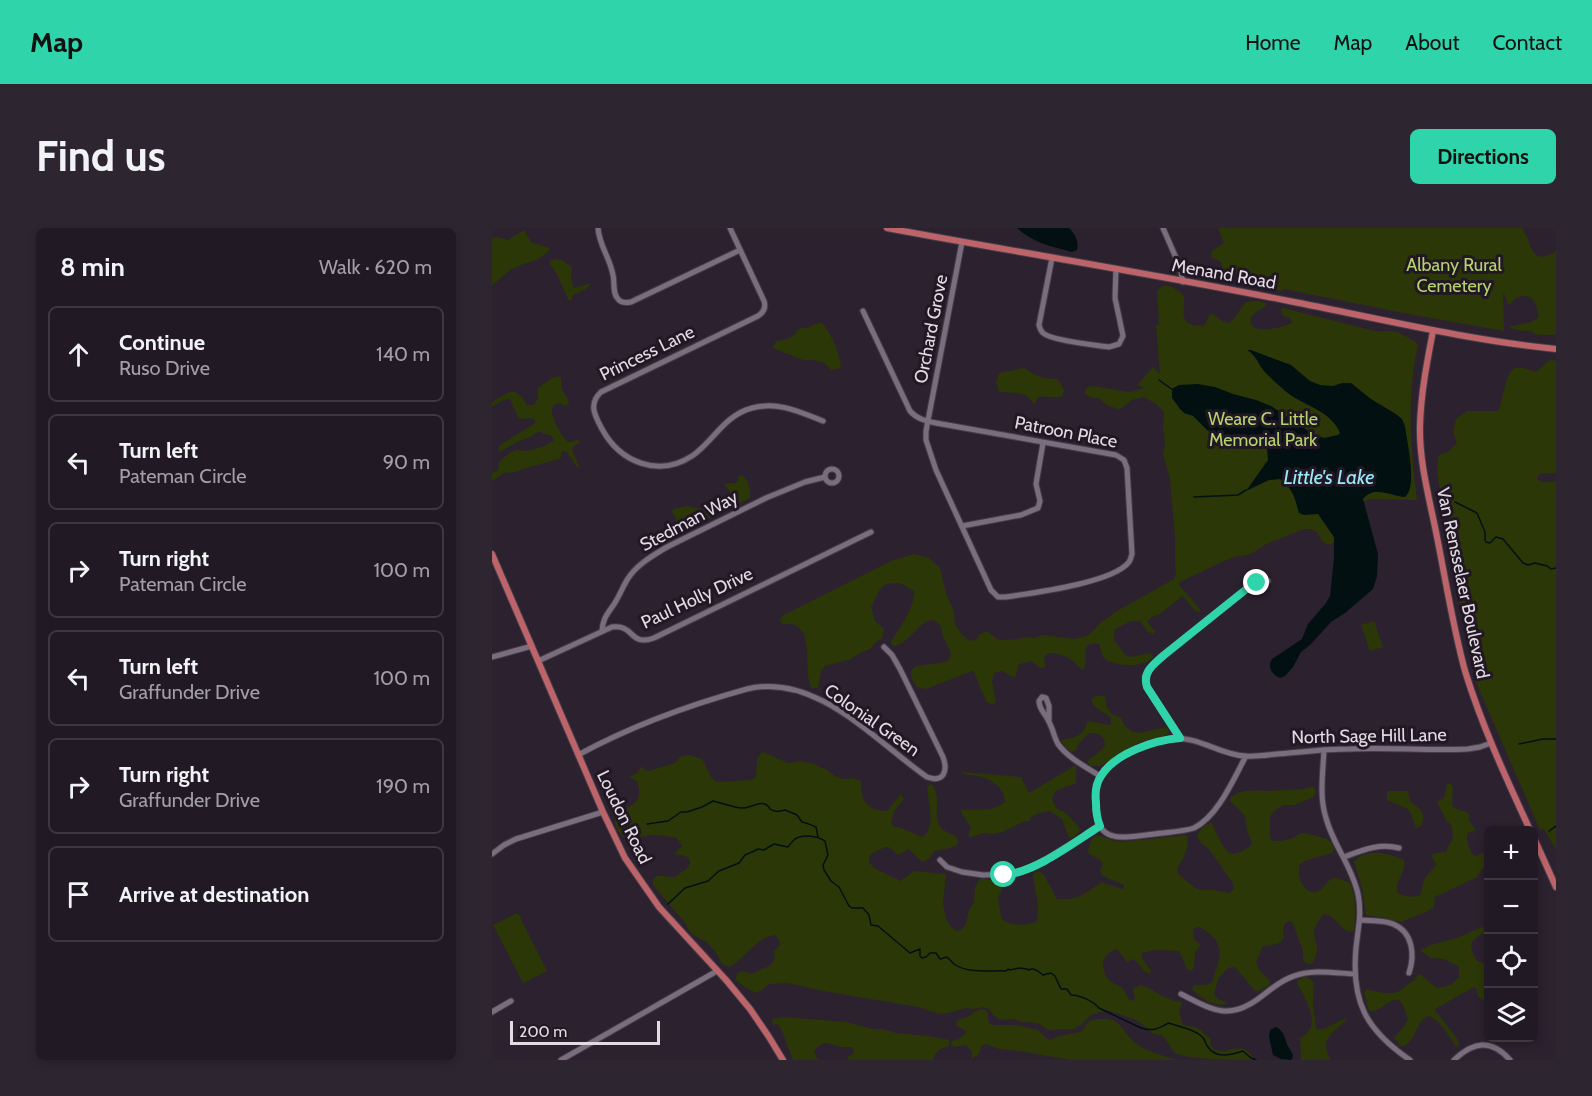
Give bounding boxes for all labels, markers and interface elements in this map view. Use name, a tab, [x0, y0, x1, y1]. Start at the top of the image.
text: Map	[30, 25, 83, 59]
text: Home	[1245, 30, 1301, 55]
text: Map	[1334, 30, 1372, 55]
text: About	[1405, 30, 1459, 55]
text: Contact	[1492, 30, 1562, 55]
button: Directions	[1410, 129, 1556, 184]
text: Find us	[36, 130, 165, 182]
text: 8 min	[60, 251, 125, 283]
street label: Menand Road	[1170, 254, 1278, 294]
park label: Albany Rural Cemetery	[1406, 254, 1502, 297]
text: Walk · 620 m	[319, 255, 432, 279]
street label: Orchard Grove	[910, 273, 952, 385]
street label: Princess Lane	[596, 321, 698, 385]
text: Continue	[119, 329, 205, 356]
icon: ahead	[62, 338, 95, 371]
text: 140 m	[376, 342, 430, 366]
text: Ruso Drive	[119, 356, 210, 380]
park label: Weare C. Little Memorial Park	[1208, 408, 1318, 451]
street label: Patroon Place	[1013, 411, 1119, 453]
text: Turn left	[119, 437, 198, 464]
icon: left	[62, 446, 95, 479]
text: 90 m	[383, 450, 430, 474]
text: Pateman Circle	[119, 464, 246, 488]
water label: Little's Lake	[1283, 465, 1375, 489]
street label: Van Rensselaer Boulevard	[1432, 485, 1494, 681]
street label: Stedman Way	[636, 486, 742, 556]
text: Turn right	[119, 545, 209, 572]
icon: right	[62, 554, 95, 587]
text: 100 m	[374, 558, 430, 582]
street label: Paul Holly Drive	[638, 563, 756, 633]
route end	[1243, 569, 1269, 595]
text: Pateman Circle	[119, 572, 246, 596]
text: Turn left	[119, 653, 198, 680]
icon: left	[62, 662, 95, 695]
text: 100 m	[374, 666, 430, 690]
street label: Colonial Green	[820, 679, 924, 761]
text: Graffunder Drive	[119, 680, 260, 704]
street label: North Sage Hill Lane	[1291, 724, 1447, 748]
text: Turn right	[119, 761, 209, 788]
street label: Loudon Road	[592, 767, 656, 867]
icon: right	[62, 770, 95, 803]
text: 190 m	[376, 774, 430, 798]
text: Graffunder Drive	[119, 788, 260, 812]
map controls	[1484, 826, 1538, 1042]
button: +	[1484, 826, 1538, 880]
route start	[990, 861, 1016, 887]
icon: arrive	[62, 878, 95, 911]
button: −	[1484, 880, 1538, 934]
text: Arrive at destination	[119, 881, 309, 908]
button: locate	[1484, 934, 1538, 988]
button: layers	[1484, 988, 1538, 1042]
scale bar	[510, 1018, 660, 1046]
text: 200 m	[519, 1022, 567, 1041]

